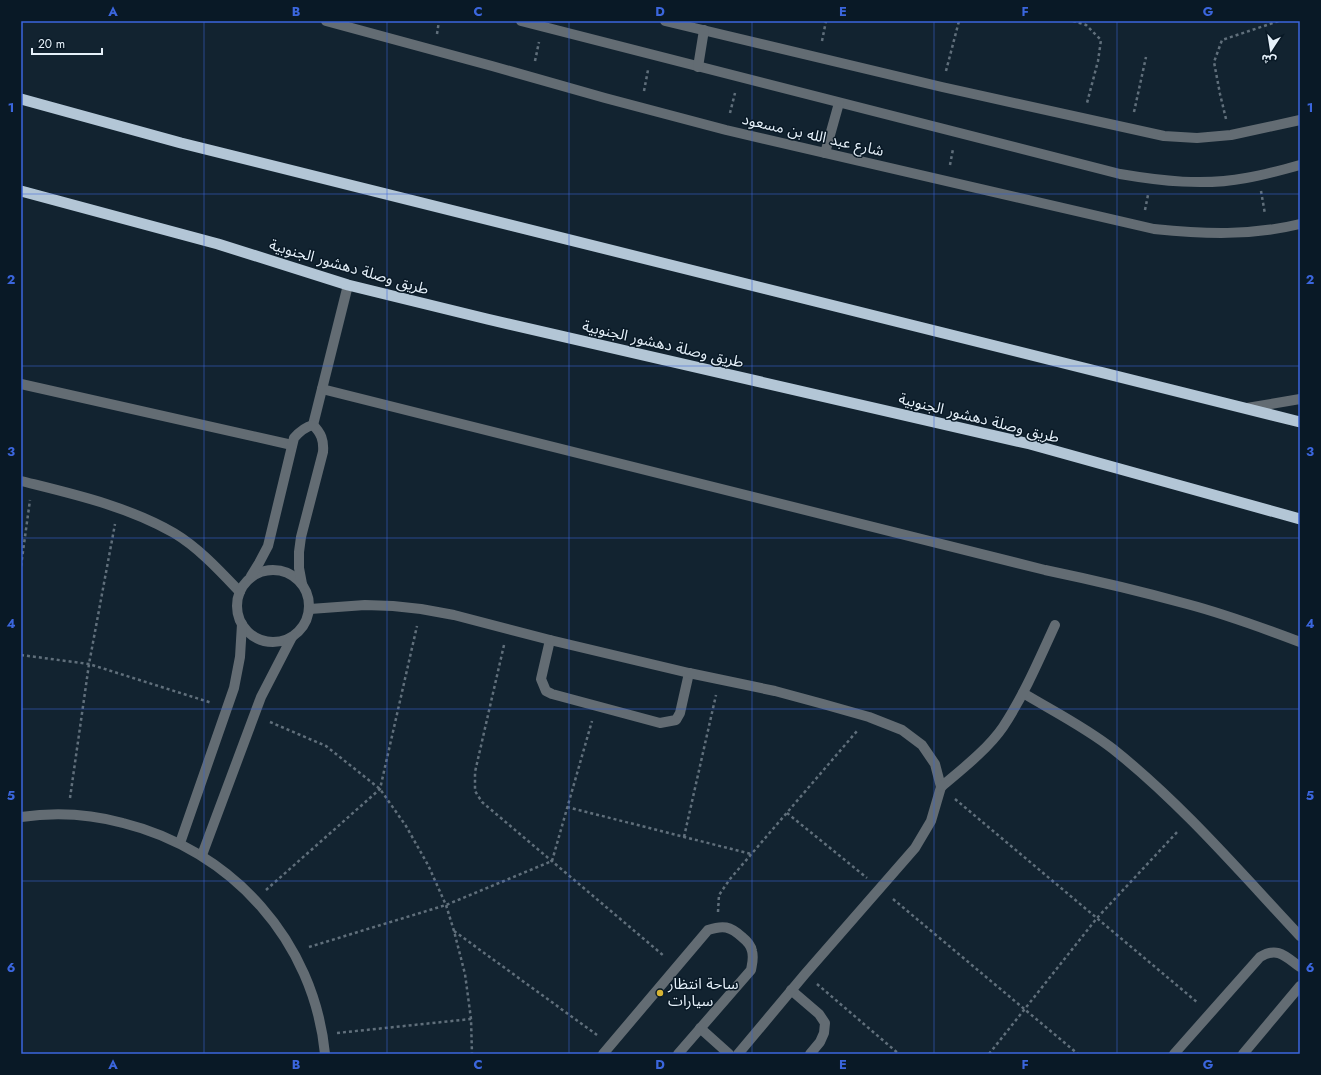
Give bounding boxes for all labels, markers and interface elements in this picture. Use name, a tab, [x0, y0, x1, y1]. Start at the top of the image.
text: A	[107, 2, 118, 21]
text: B	[292, 2, 301, 21]
text: C	[473, 2, 483, 21]
text: D	[655, 2, 665, 21]
text: E	[839, 2, 847, 21]
text: F	[1021, 2, 1029, 21]
text: G	[1203, 2, 1214, 21]
scale bar	[32, 30, 102, 56]
north arrow	[1251, 30, 1291, 70]
text: 20 m	[38, 35, 65, 53]
text: ش	[1260, 50, 1278, 69]
text: 1	[8, 98, 14, 117]
text: 1	[1307, 98, 1313, 117]
street label: شارع عبد الله بن مسعود	[740, 108, 886, 163]
street label: طريق وصلة دهشور الجنوبية	[267, 234, 431, 300]
text: 2	[7, 270, 15, 289]
text: 2	[1306, 270, 1314, 289]
street label: طريق وصلة دهشور الجنوبية	[580, 315, 746, 373]
street label: طريق وصلة دهشور الجنوبية	[896, 387, 1062, 449]
text: 3	[7, 442, 15, 461]
text: 3	[1306, 442, 1314, 461]
text: 4	[6, 614, 16, 633]
text: 4	[1305, 614, 1315, 633]
text: 5	[7, 786, 15, 805]
text: 5	[1306, 786, 1314, 805]
text: 6	[7, 958, 16, 977]
text: 6	[1306, 958, 1315, 977]
place label: ساحة انتظار سيارات	[667, 973, 739, 1012]
marker: ساحة انتظار سيارات	[655, 988, 665, 998]
text: A	[107, 1055, 118, 1074]
text: B	[292, 1055, 301, 1074]
text: C	[473, 1055, 483, 1074]
text: D	[655, 1055, 665, 1074]
text: E	[839, 1055, 847, 1074]
text: F	[1021, 1055, 1029, 1074]
text: G	[1203, 1055, 1214, 1074]

